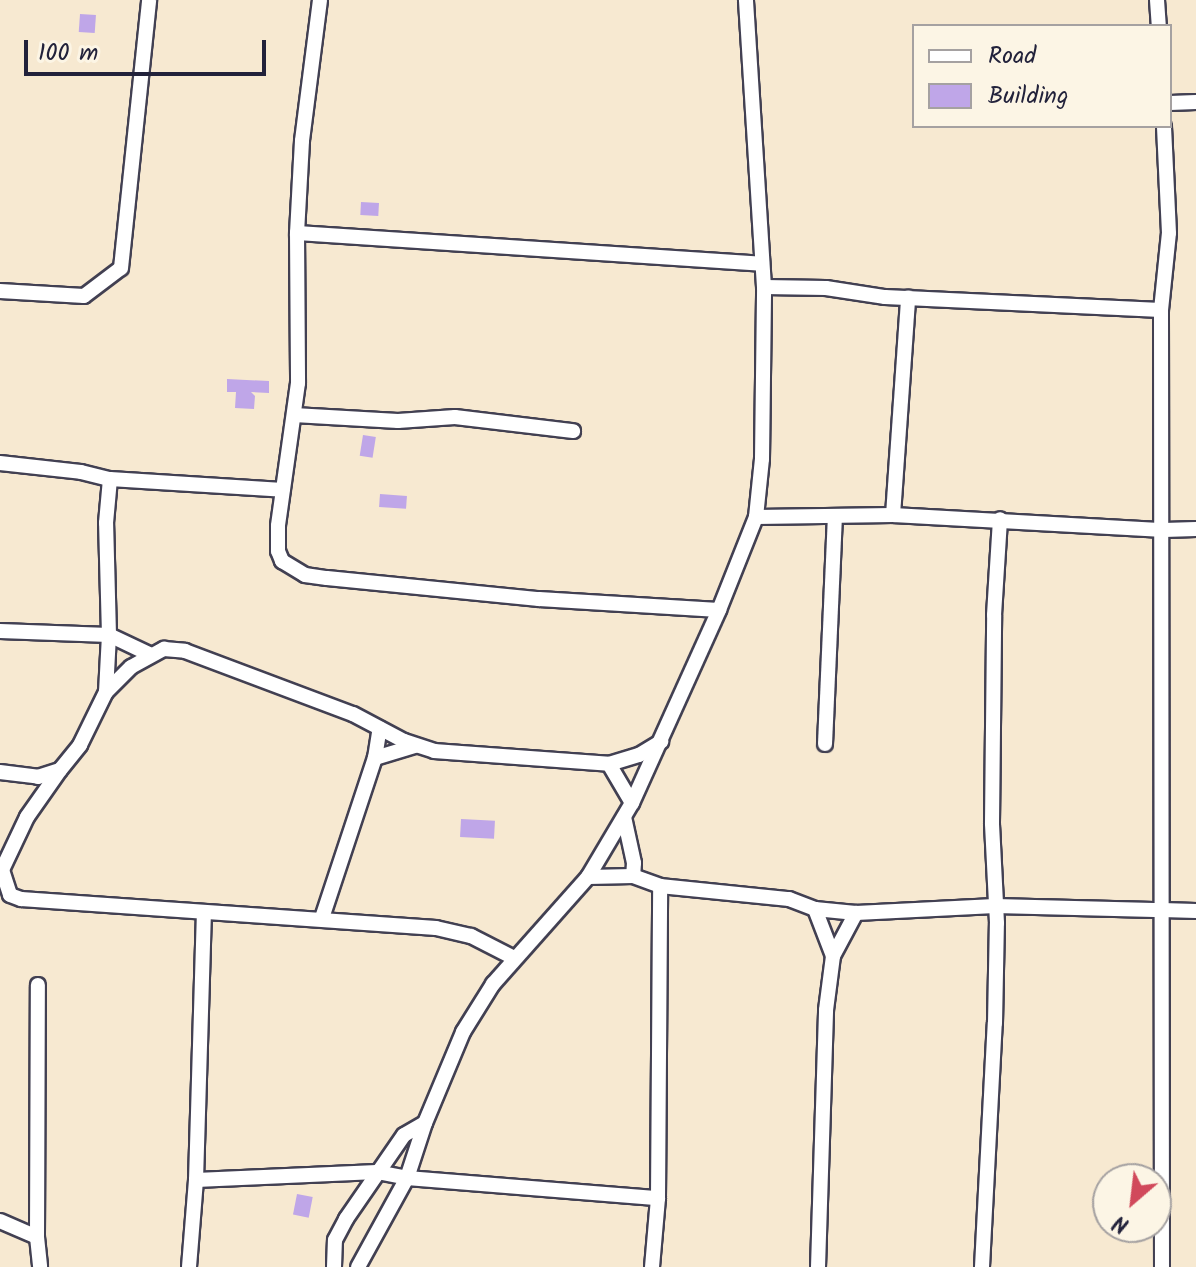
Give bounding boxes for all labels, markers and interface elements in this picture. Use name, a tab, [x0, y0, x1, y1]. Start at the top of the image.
scale bar	[28, 24, 270, 74]
legend	[912, 24, 1172, 128]
text: 100 m	[38, 34, 98, 73]
text: Road	[988, 37, 1036, 76]
text: Building	[988, 77, 1068, 116]
north arrow	[1092, 1163, 1172, 1243]
text: N	[1107, 1204, 1136, 1242]

